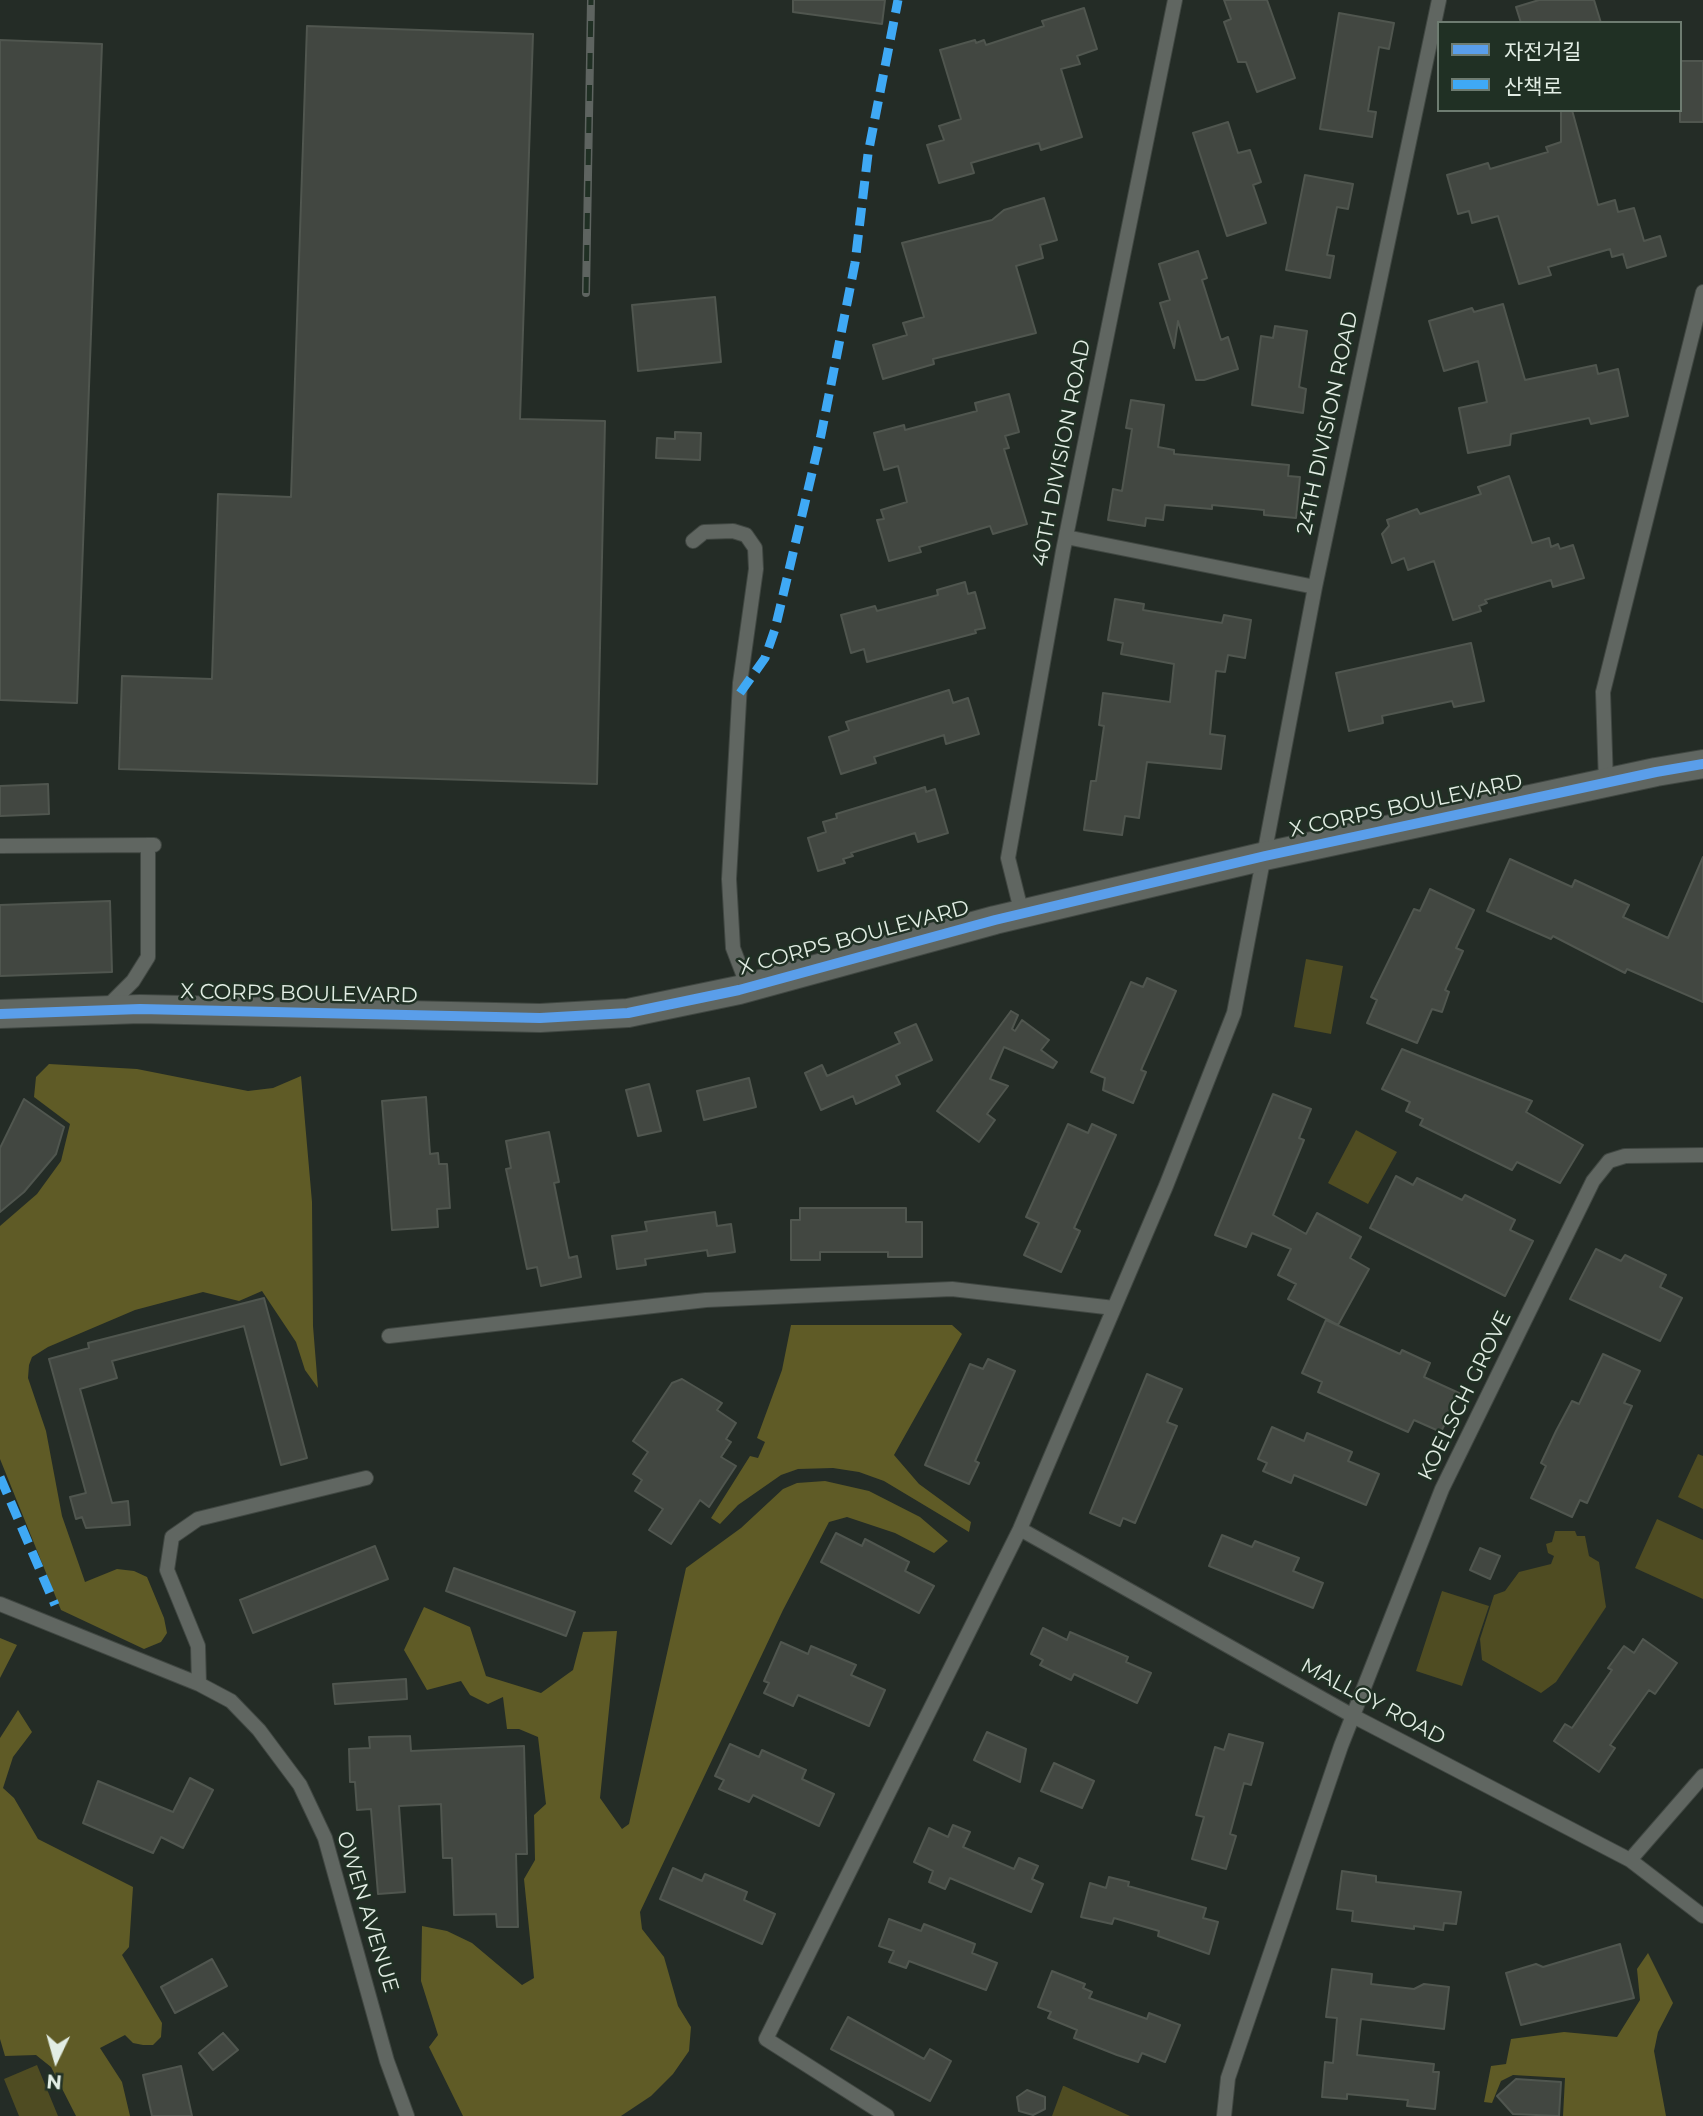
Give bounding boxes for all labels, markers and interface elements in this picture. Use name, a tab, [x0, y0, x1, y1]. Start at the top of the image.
legend	[1437, 21, 1682, 112]
text: 자전거길	[1504, 39, 1581, 64]
text: 산책로	[1504, 74, 1562, 99]
street label: 24TH DIVISION ROAD	[1292, 309, 1364, 537]
street label: 40TH DIVISION ROAD	[1028, 337, 1096, 569]
street label: X CORPS BOULEVARD	[1287, 769, 1525, 843]
street label: X CORPS BOULEVARD	[736, 895, 972, 981]
street label: X CORPS BOULEVARD	[180, 979, 418, 1009]
street label: KOELSCH GROVE	[1413, 1307, 1517, 1485]
street label: MALLOY ROAD	[1296, 1653, 1450, 1751]
street label: OWEN AVENUE	[330, 1828, 404, 1996]
north arrow	[21, 2025, 91, 2095]
text: N	[45, 2069, 63, 2094]

